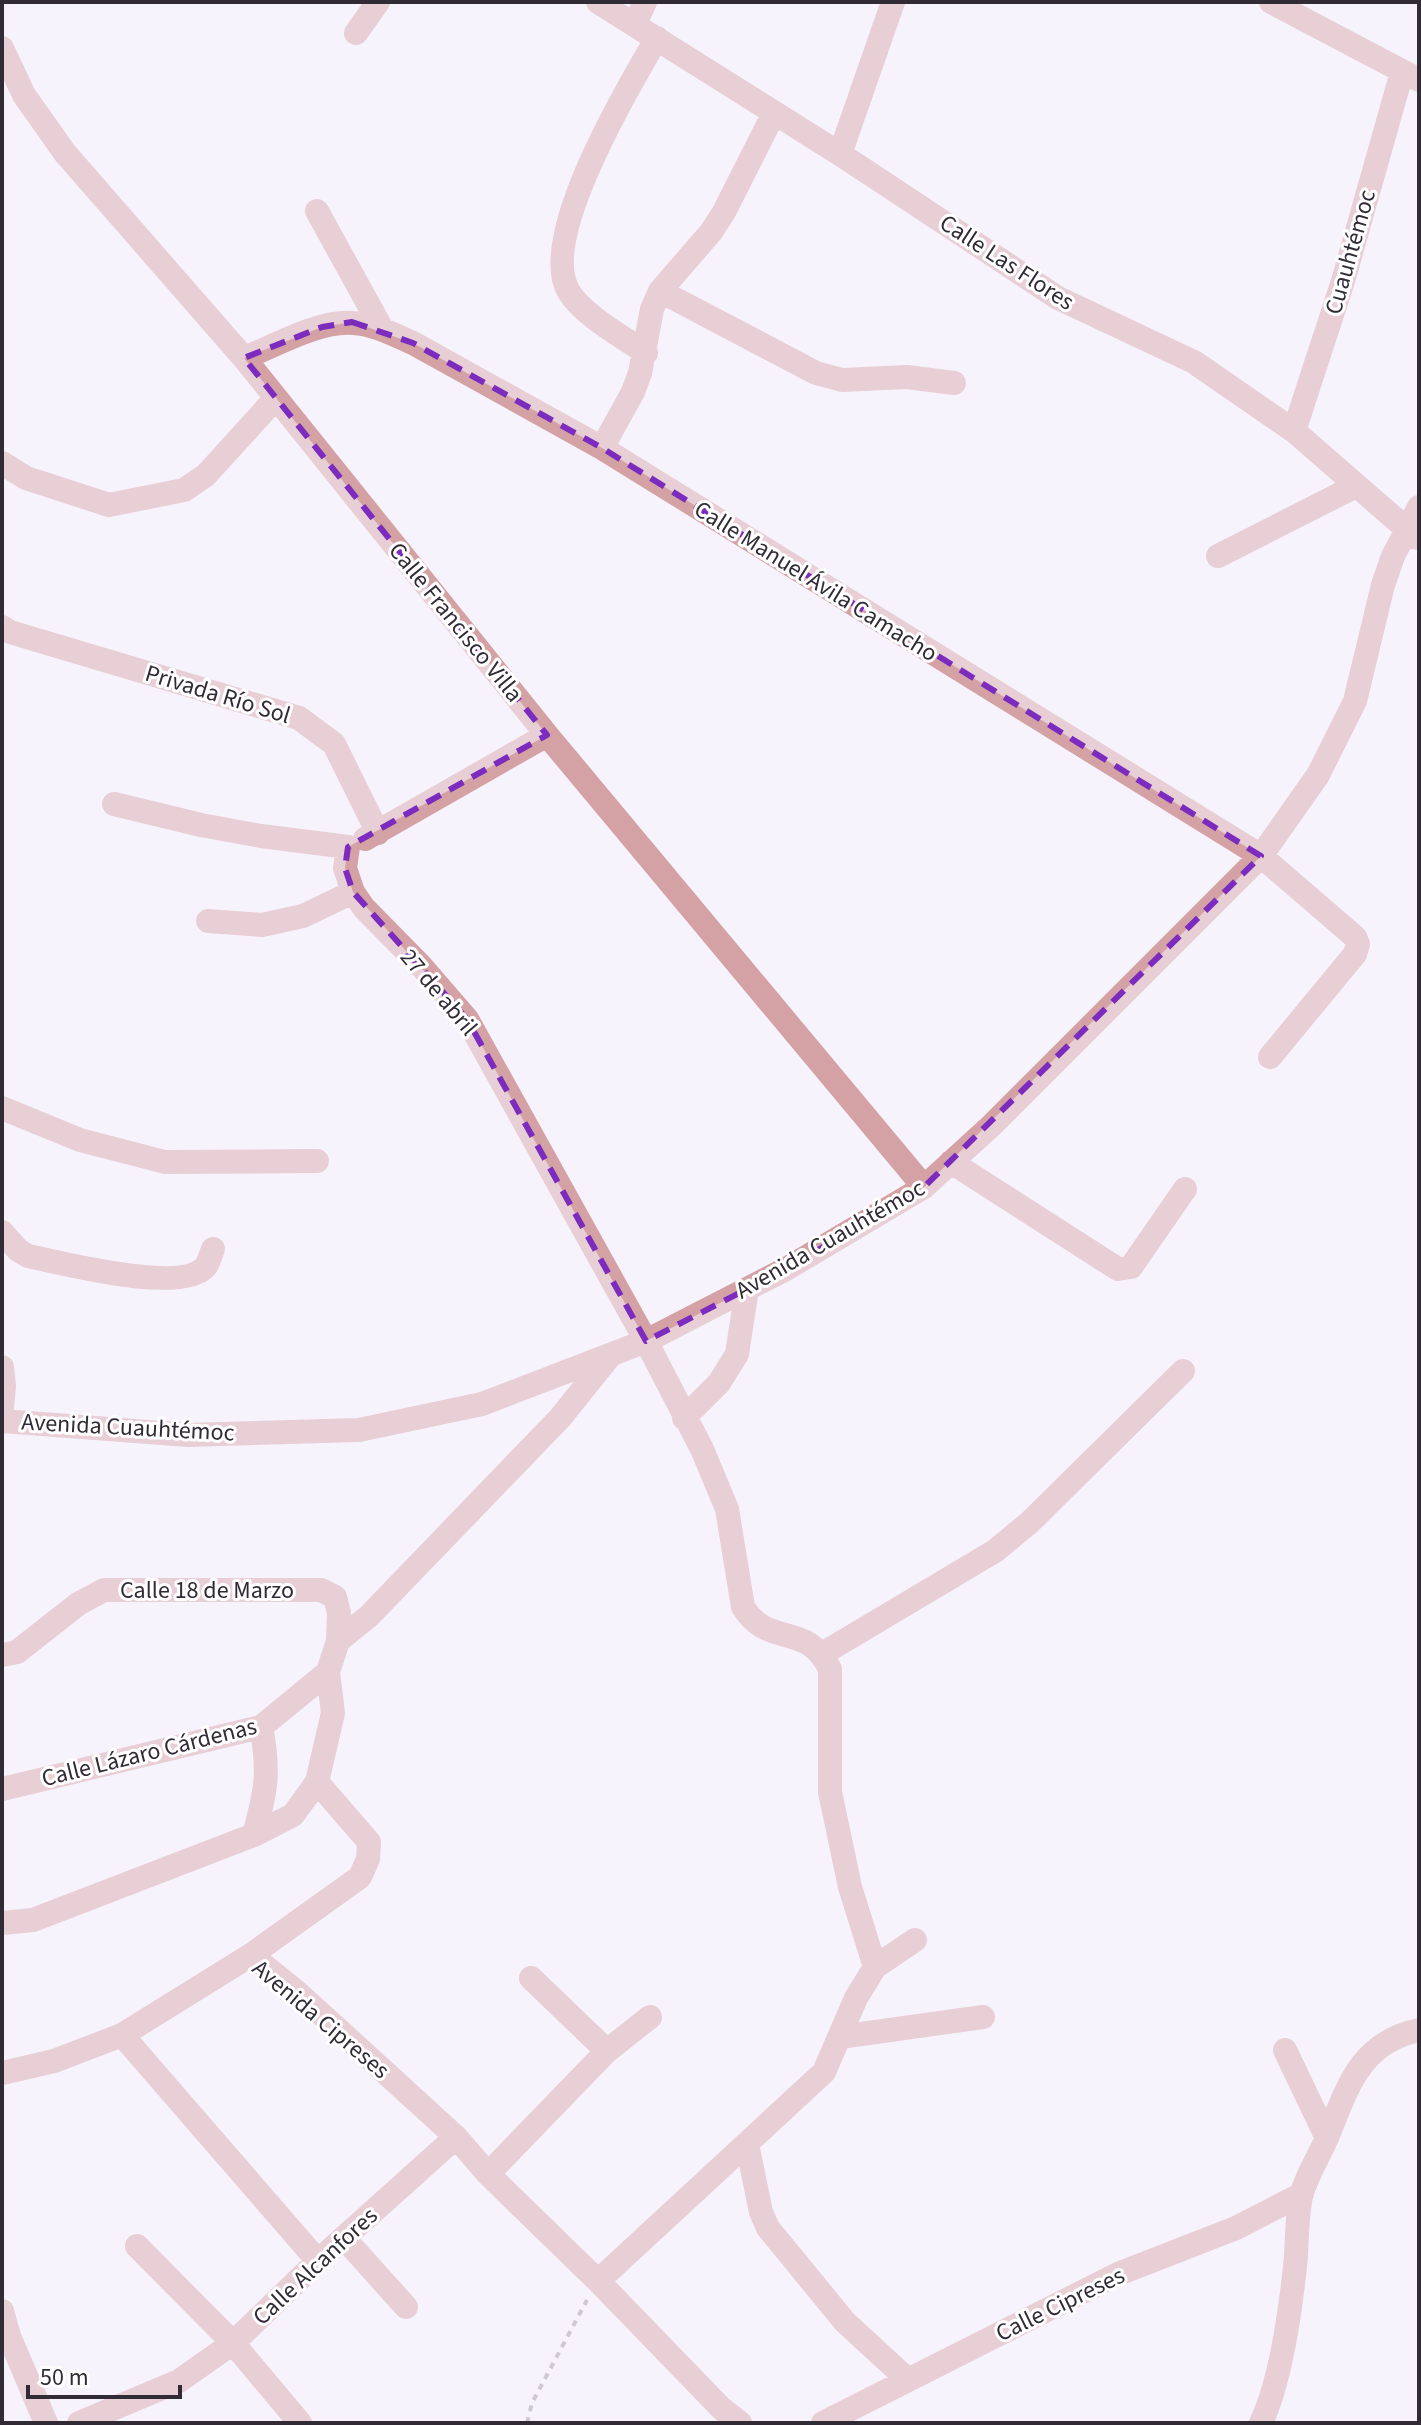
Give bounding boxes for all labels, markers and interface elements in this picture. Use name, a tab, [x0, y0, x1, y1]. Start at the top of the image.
street label: Cuauhtémoc	[1316, 186, 1385, 319]
street label: Calle Las Flores	[932, 206, 1081, 319]
street label: Calle Manuel Ávila Camacho	[687, 492, 944, 671]
street label: Calle Francisco Villa	[380, 535, 531, 710]
street label: Privada Río Sol	[141, 656, 295, 733]
street label: 27 de abril	[392, 941, 486, 1044]
street label: Avenida Cuauhtémoc	[729, 1171, 931, 1308]
street label: Avenida Cuauhtémoc	[21, 1404, 235, 1451]
street label: Calle 18 de Marzo	[120, 1573, 294, 1608]
street label: Calle Lázaro Cárdenas	[38, 1709, 260, 1796]
street label: Avenida Cipreses	[244, 1951, 397, 2087]
street label: Calle Alcanfores	[245, 2199, 386, 2334]
street label: Calle Cipreses	[990, 2258, 1131, 2351]
scale bar	[28, 2349, 180, 2399]
text: 50 m	[40, 2360, 89, 2395]

